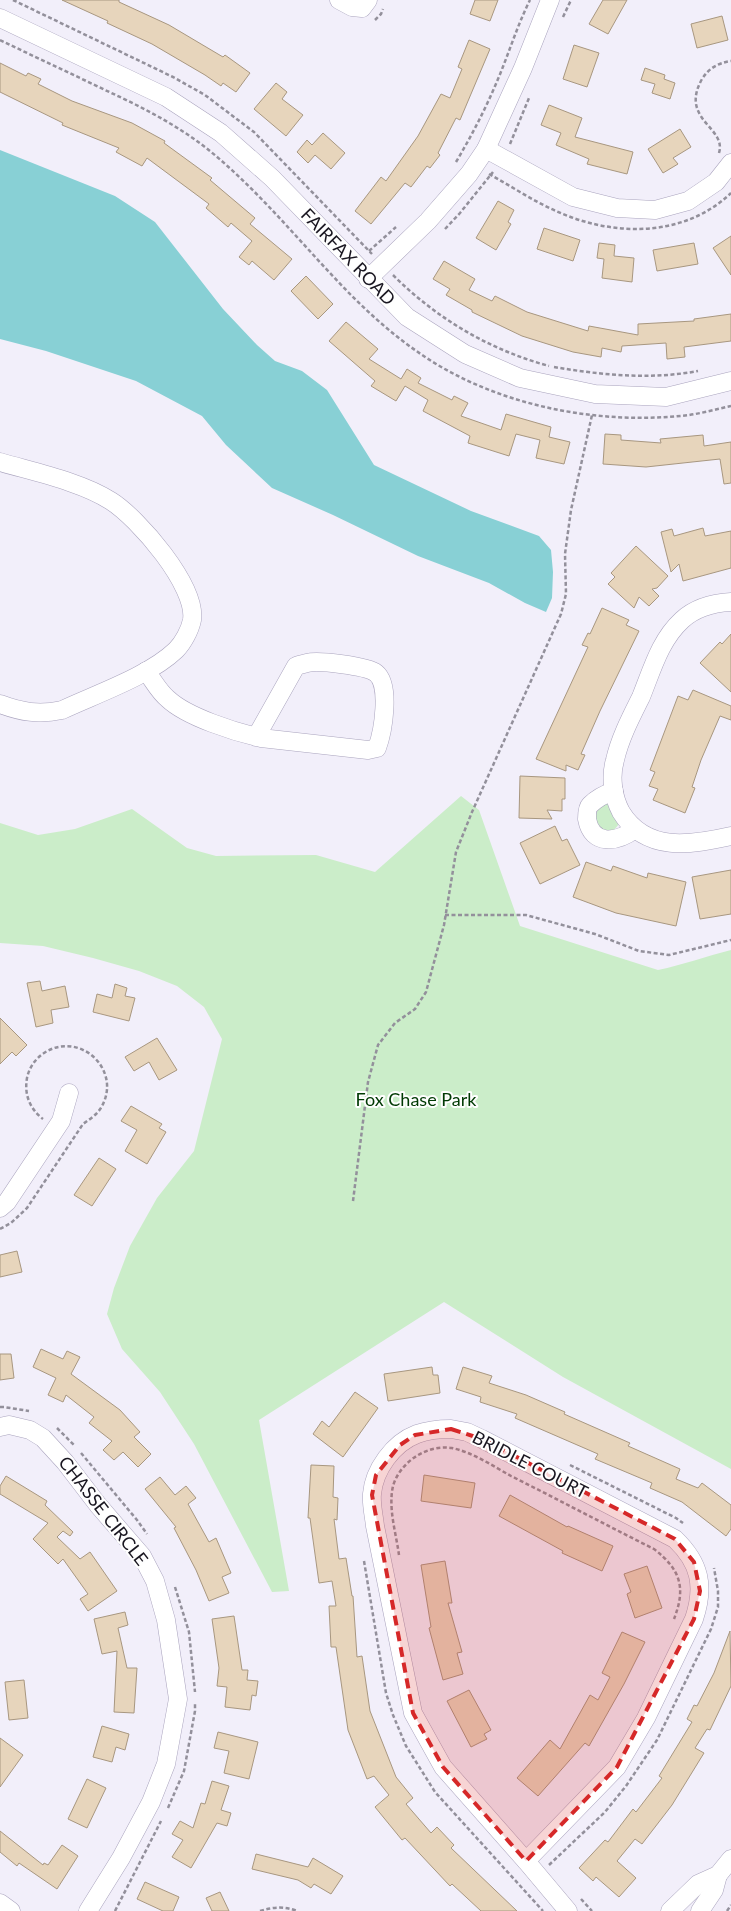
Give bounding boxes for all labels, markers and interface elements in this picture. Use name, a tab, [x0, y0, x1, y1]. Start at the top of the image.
street label: FAIRFAX ROAD	[297, 203, 401, 309]
park label: Fox Chase Park	[356, 1088, 477, 1110]
street label: BRIDLE COURT	[469, 1426, 592, 1503]
street label: CHASSE CIRCLE	[54, 1451, 153, 1569]

